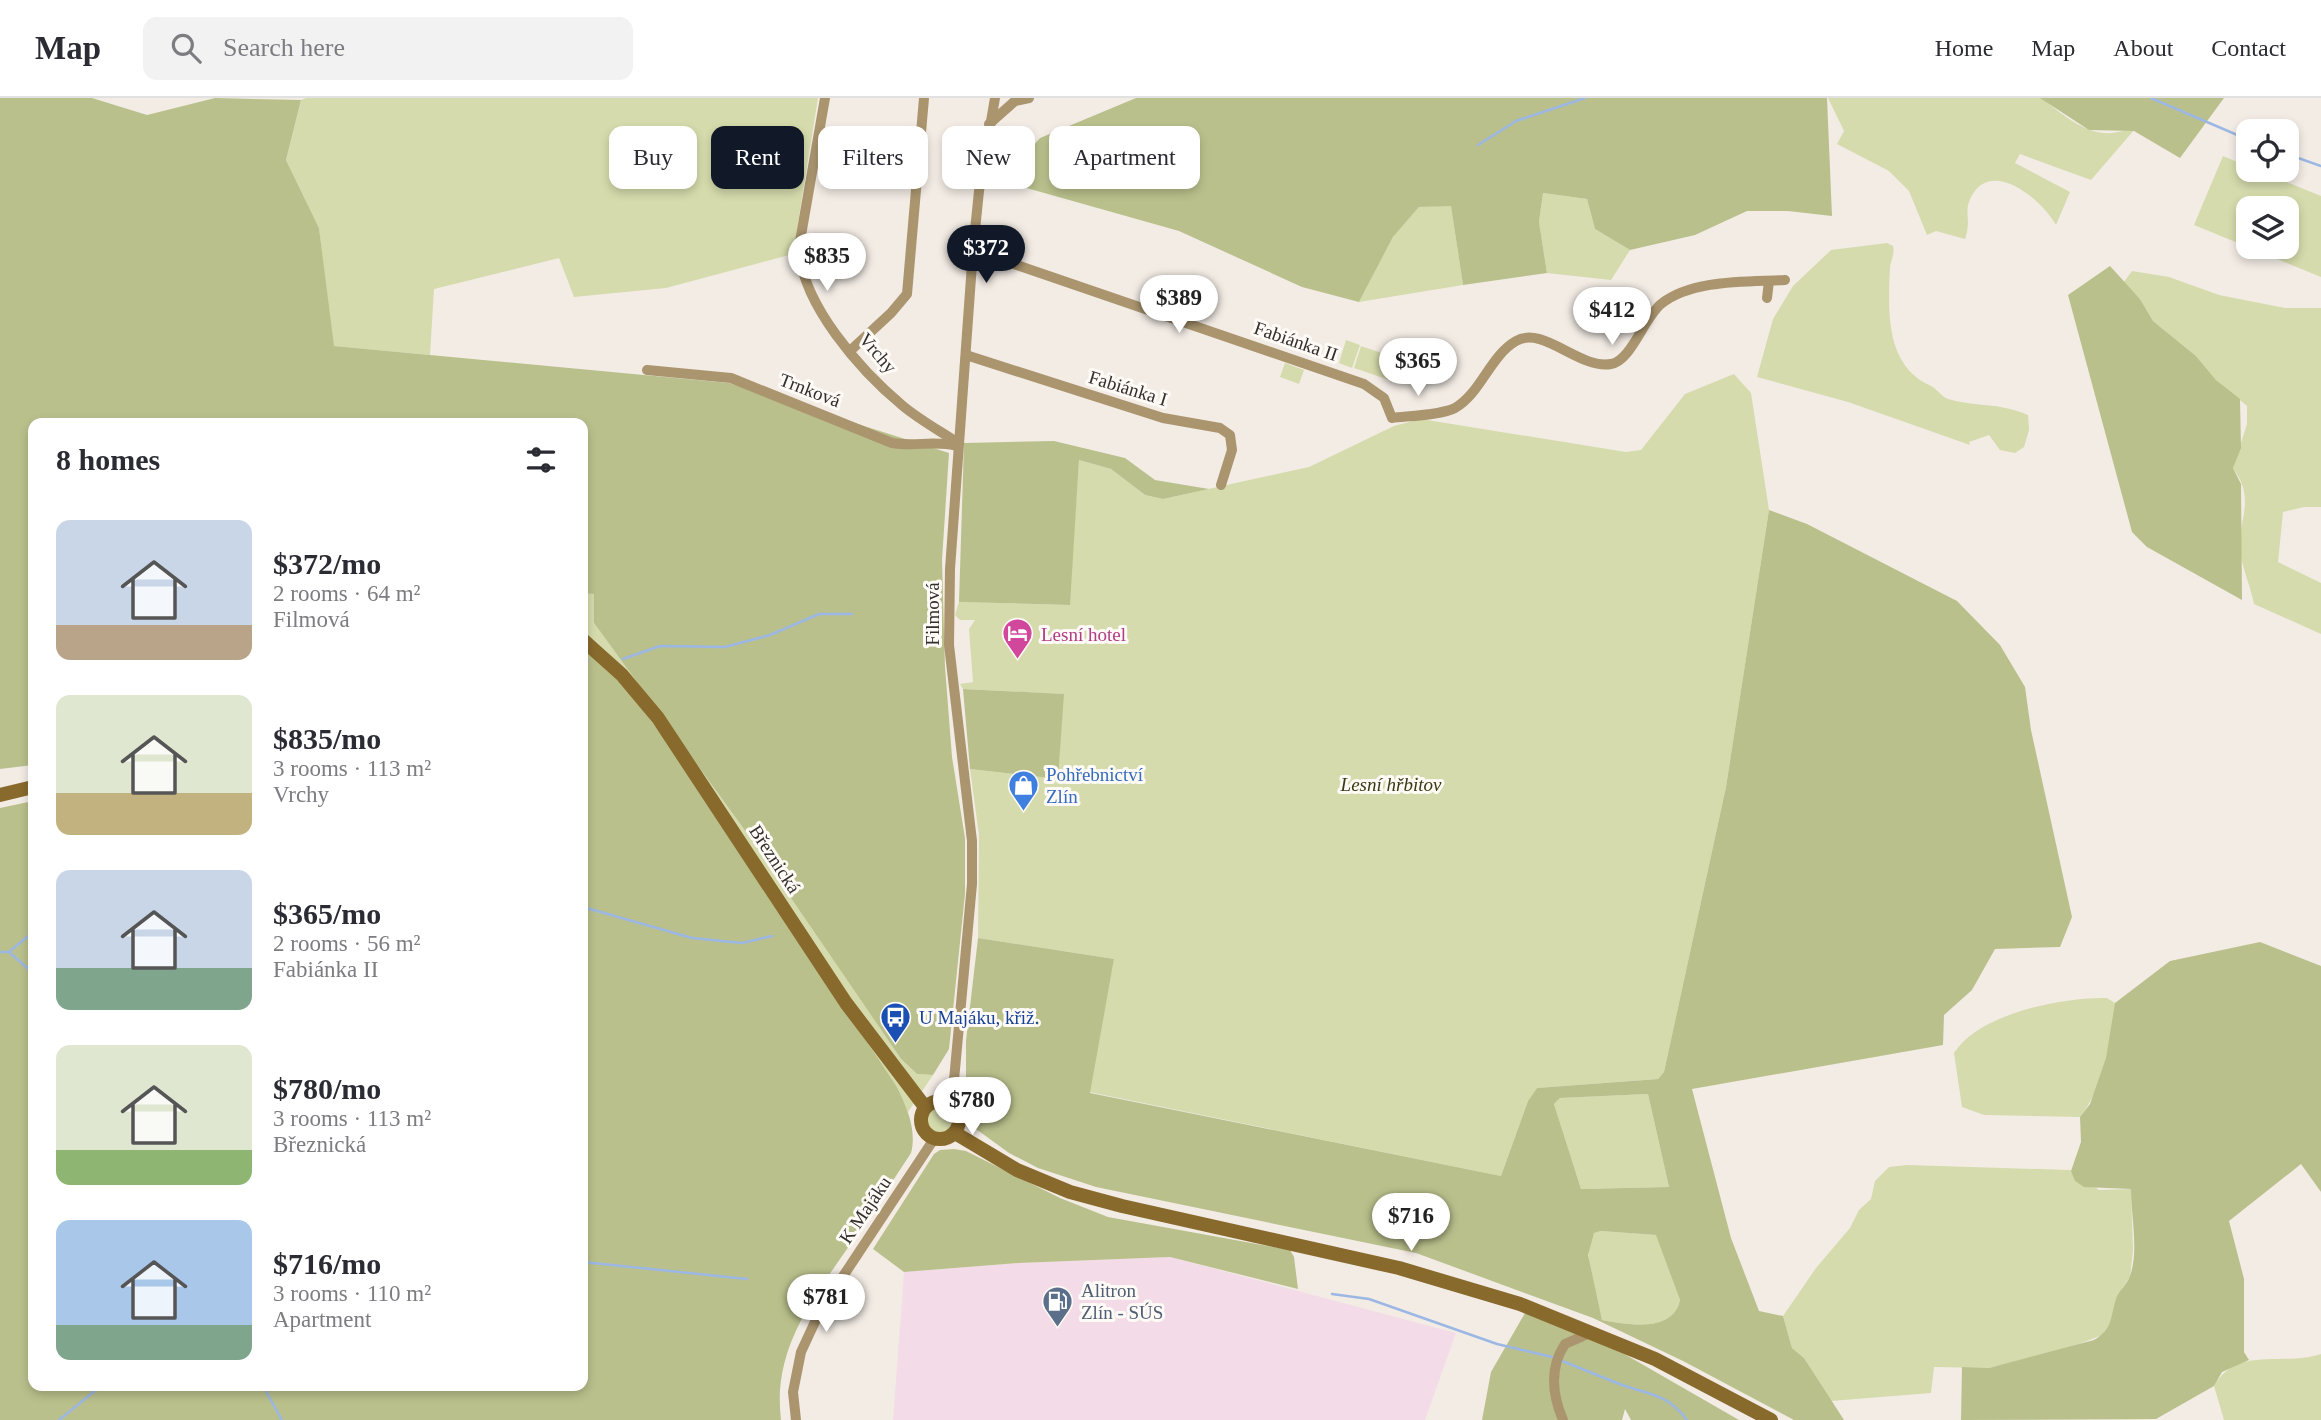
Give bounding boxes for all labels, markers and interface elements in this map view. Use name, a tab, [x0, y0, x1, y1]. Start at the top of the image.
search box	[143, 17, 633, 80]
icon: search	[167, 29, 205, 67]
text: Map	[35, 30, 101, 66]
text: Search here	[223, 33, 345, 62]
text: Home	[1935, 35, 1993, 61]
text: Map	[2031, 35, 2075, 61]
text: About	[2113, 35, 2173, 61]
text: Contact	[2211, 35, 2286, 61]
map controls	[2236, 119, 2299, 259]
button: locate	[2236, 119, 2299, 182]
chip: Buy	[609, 126, 697, 189]
chip: Rent	[711, 126, 804, 189]
chip: Filters	[818, 126, 928, 189]
chip: New	[942, 126, 1035, 189]
chip: Apartment	[1049, 126, 1200, 189]
button: layers	[2236, 196, 2299, 259]
pin: $372	[945, 226, 1027, 285]
pin: $835	[786, 234, 868, 293]
text: $372	[963, 235, 1009, 260]
text: $835	[804, 243, 850, 268]
pin: $389	[1138, 275, 1220, 335]
text: $389	[1156, 285, 1202, 310]
pin: $412	[1571, 288, 1653, 347]
text: $412	[1589, 297, 1635, 322]
street label: Fabiánka II	[1251, 317, 1341, 365]
street label: Vrchy	[855, 329, 901, 378]
pin: $365	[1377, 338, 1459, 398]
text: $365	[1395, 348, 1441, 373]
street label: Fabiánka I	[1086, 366, 1170, 410]
street label: Trnková	[777, 369, 844, 411]
icon: filters	[522, 441, 560, 479]
text: 8 homes	[56, 443, 160, 476]
text: $372/mo	[273, 547, 381, 580]
icon: home	[112, 548, 196, 632]
text: 2 rooms · 64 m²	[273, 581, 420, 606]
street label: Filmová	[922, 582, 943, 646]
text: Filmová	[273, 607, 350, 632]
hotel icon: Lesní hotel	[1001, 617, 1035, 661]
place label: Lesní hotel	[1041, 624, 1126, 645]
text: $835/mo	[273, 722, 381, 755]
icon: home	[112, 723, 196, 807]
text: 3 rooms · 113 m²	[273, 756, 431, 781]
place label: Pohřebnictví Zlín	[1046, 764, 1144, 807]
shop icon: Pohřebnictví Zlín	[1006, 768, 1040, 812]
park label: Lesní hřbitov	[1340, 774, 1442, 795]
text: Vrchy	[273, 782, 329, 807]
street label: Březnická	[745, 821, 805, 897]
text: $365/mo	[273, 897, 381, 930]
icon: home	[112, 898, 196, 982]
text: 2 rooms · 56 m²	[273, 931, 420, 956]
text: Fabiánka II	[273, 957, 378, 982]
bus stop icon: U Majáku, křiž.	[879, 1000, 913, 1044]
place label: U Majáku, křiž.	[919, 1007, 1039, 1028]
text: $780/mo	[273, 1072, 381, 1105]
icon: home	[112, 1073, 196, 1157]
pin: $780	[931, 1077, 1013, 1137]
text: $780	[949, 1087, 995, 1112]
text: 3 rooms · 113 m²	[273, 1106, 431, 1131]
text: Březnická	[273, 1132, 366, 1157]
street label: K Majáku	[835, 1172, 895, 1248]
pin: $716	[1370, 1194, 1452, 1253]
text: $716	[1388, 1203, 1434, 1228]
text: $716/mo	[273, 1247, 381, 1280]
icon: home	[112, 1248, 196, 1332]
pin: $781	[785, 1274, 867, 1334]
place label: Alitron Zlín - SÚS	[1081, 1280, 1163, 1323]
text: 3 rooms · 110 m²	[273, 1281, 431, 1306]
text: $781	[803, 1284, 849, 1309]
fuel station icon: Alitron Zlín - SÚS	[1041, 1284, 1075, 1328]
text: Apartment	[273, 1307, 371, 1332]

